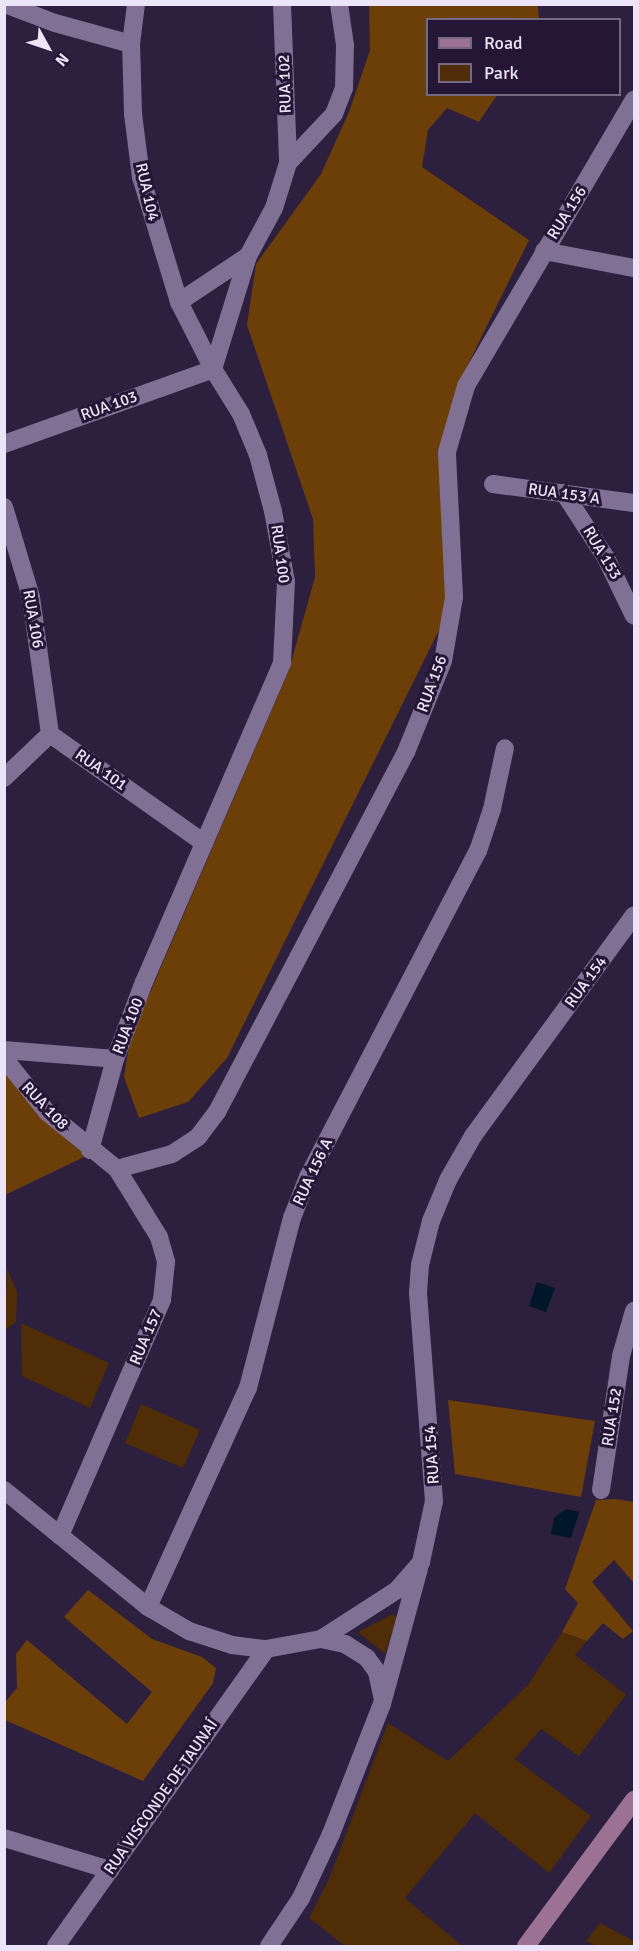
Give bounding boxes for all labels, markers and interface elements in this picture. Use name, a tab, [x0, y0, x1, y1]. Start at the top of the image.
north arrow	[18, 18, 78, 78]
legend	[426, 18, 621, 96]
text: Road	[484, 32, 523, 54]
text: N	[51, 49, 73, 70]
street label: RUA 102	[274, 54, 296, 114]
text: Park	[484, 62, 519, 84]
street label: RUA 104	[131, 161, 163, 223]
street label: RUA 156	[543, 183, 591, 243]
street label: RUA 103	[78, 387, 140, 425]
street label: RUA 153 A	[527, 479, 601, 509]
street label: RUA 100	[266, 523, 294, 585]
street label: RUA 153	[579, 523, 625, 583]
street label: RUA 106	[18, 588, 48, 650]
street label: RUA 156	[413, 653, 451, 715]
street label: RUA 101	[71, 745, 131, 795]
street label: RUA 154	[561, 952, 611, 1012]
street label: RUA 100	[108, 995, 148, 1057]
street label: RUA 108	[18, 1078, 72, 1134]
street label: RUA 156 A	[289, 1135, 337, 1209]
street label: RUA 157	[126, 1306, 166, 1368]
street label: RUA 152	[598, 1386, 626, 1448]
street label: RUA 154	[420, 1425, 444, 1485]
street label: RUA VISCONDE DE TAUNAÍ	[100, 1716, 222, 1878]

